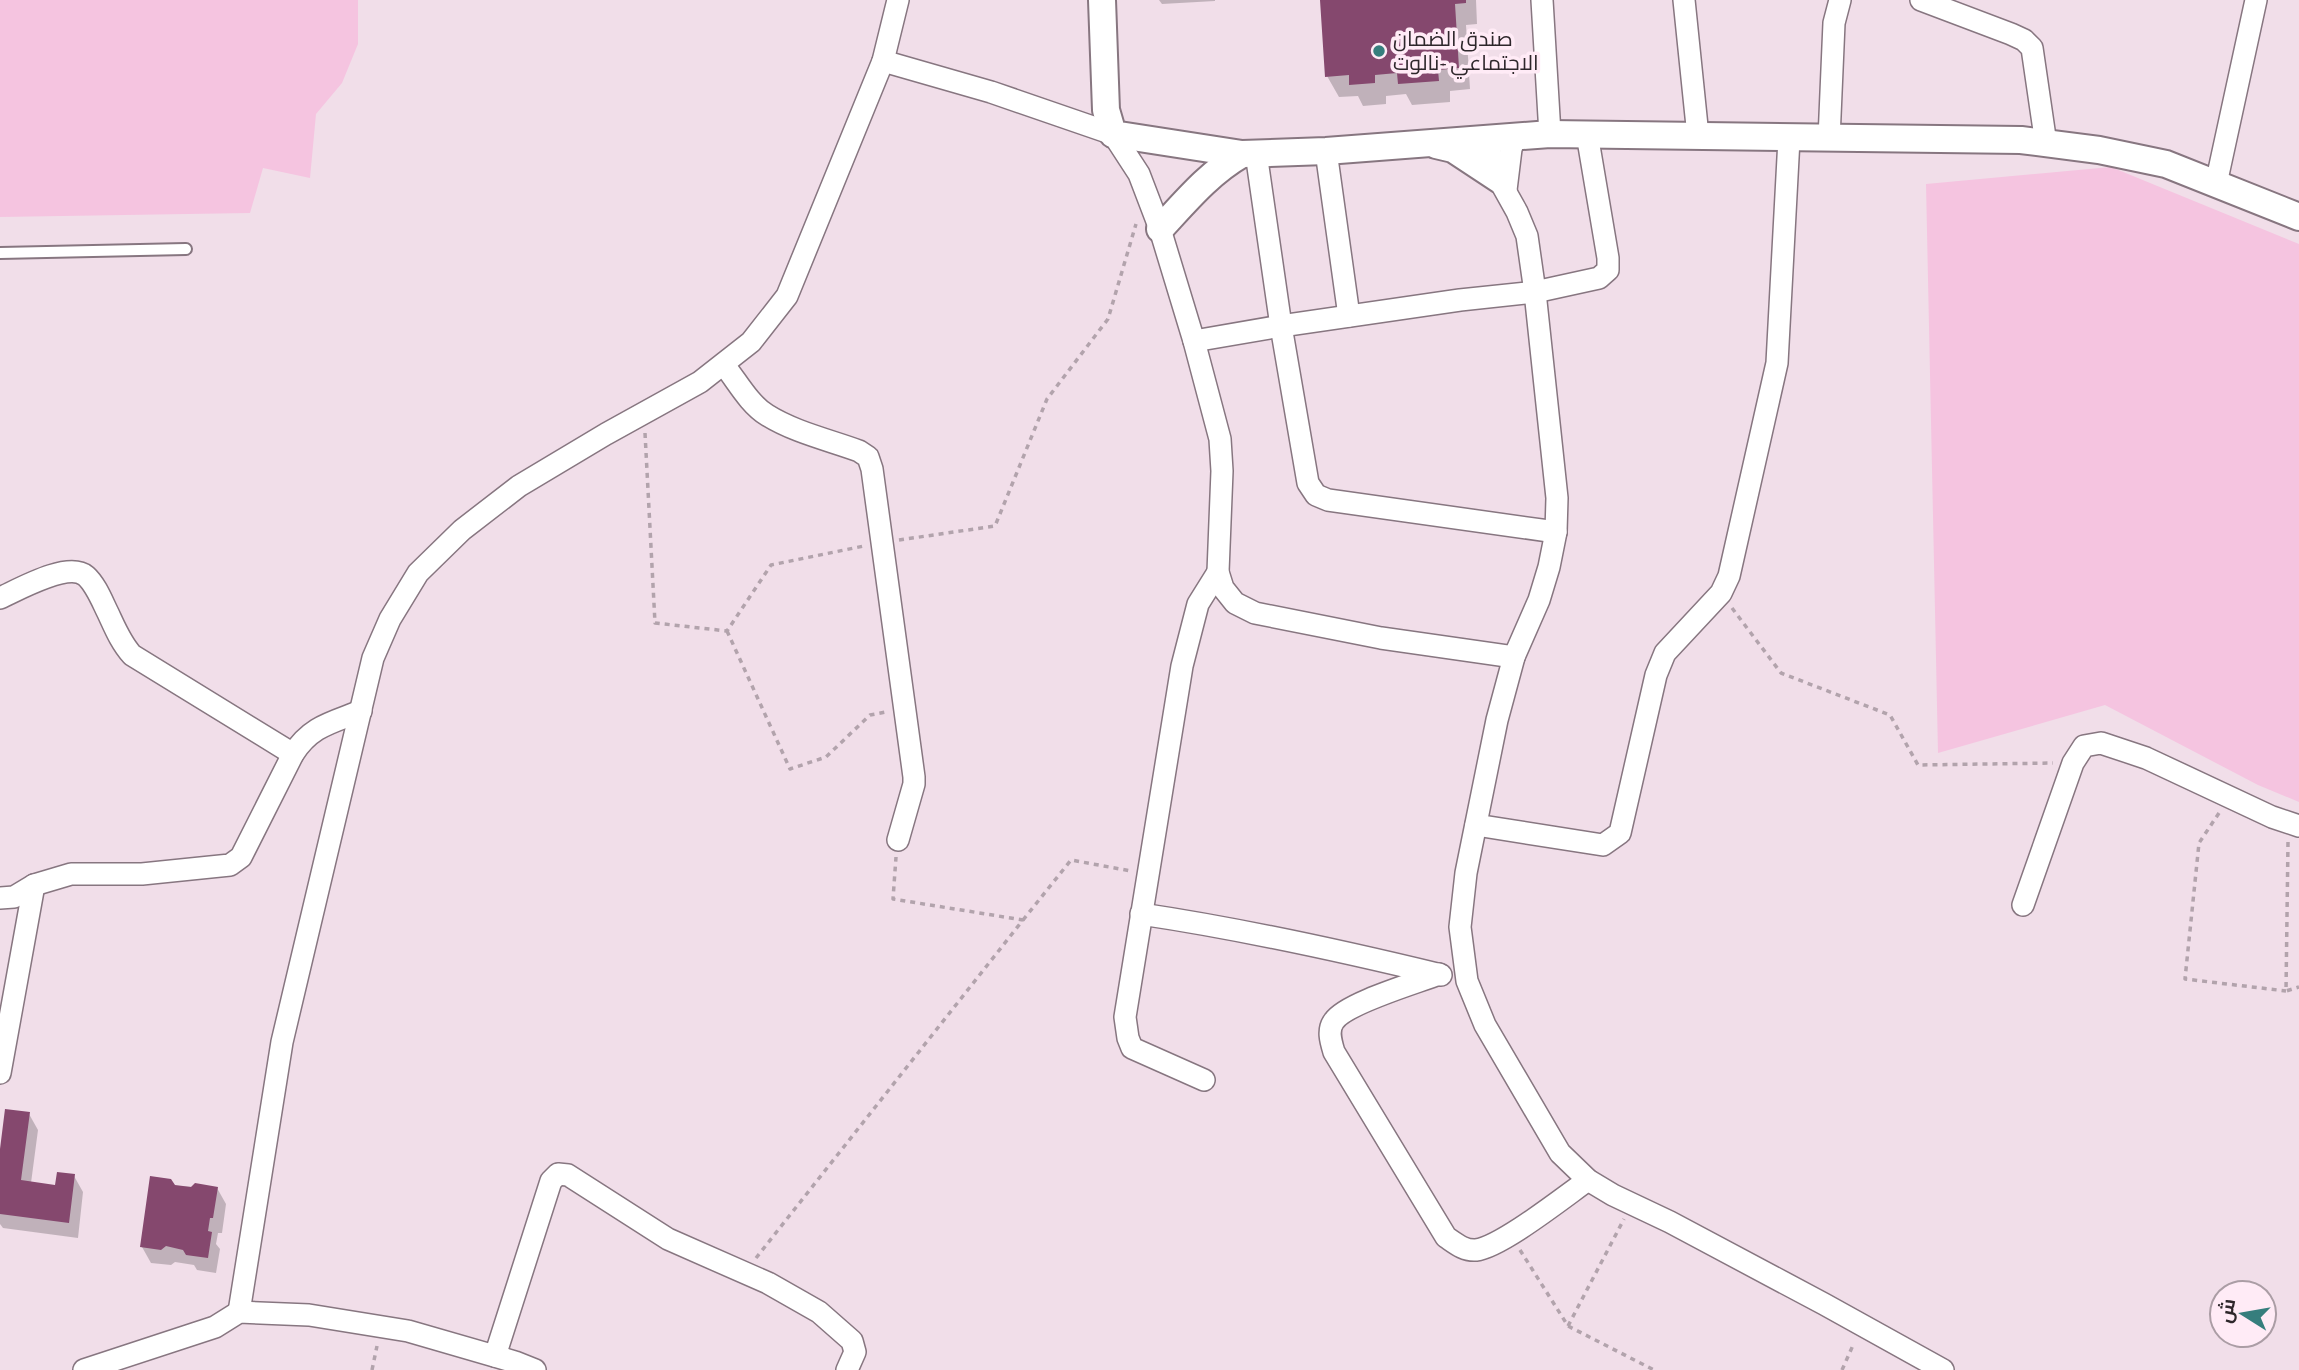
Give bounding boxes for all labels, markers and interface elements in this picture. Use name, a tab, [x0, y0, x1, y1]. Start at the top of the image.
place label: صندق الضمان الاجتماعي -نالوت	[1393, 27, 1539, 79]
marker: صندق الضمان الاجتماعي -نالوت	[1371, 43, 1387, 59]
north arrow	[2208, 1279, 2278, 1349]
text: ش	[2214, 1297, 2241, 1325]

